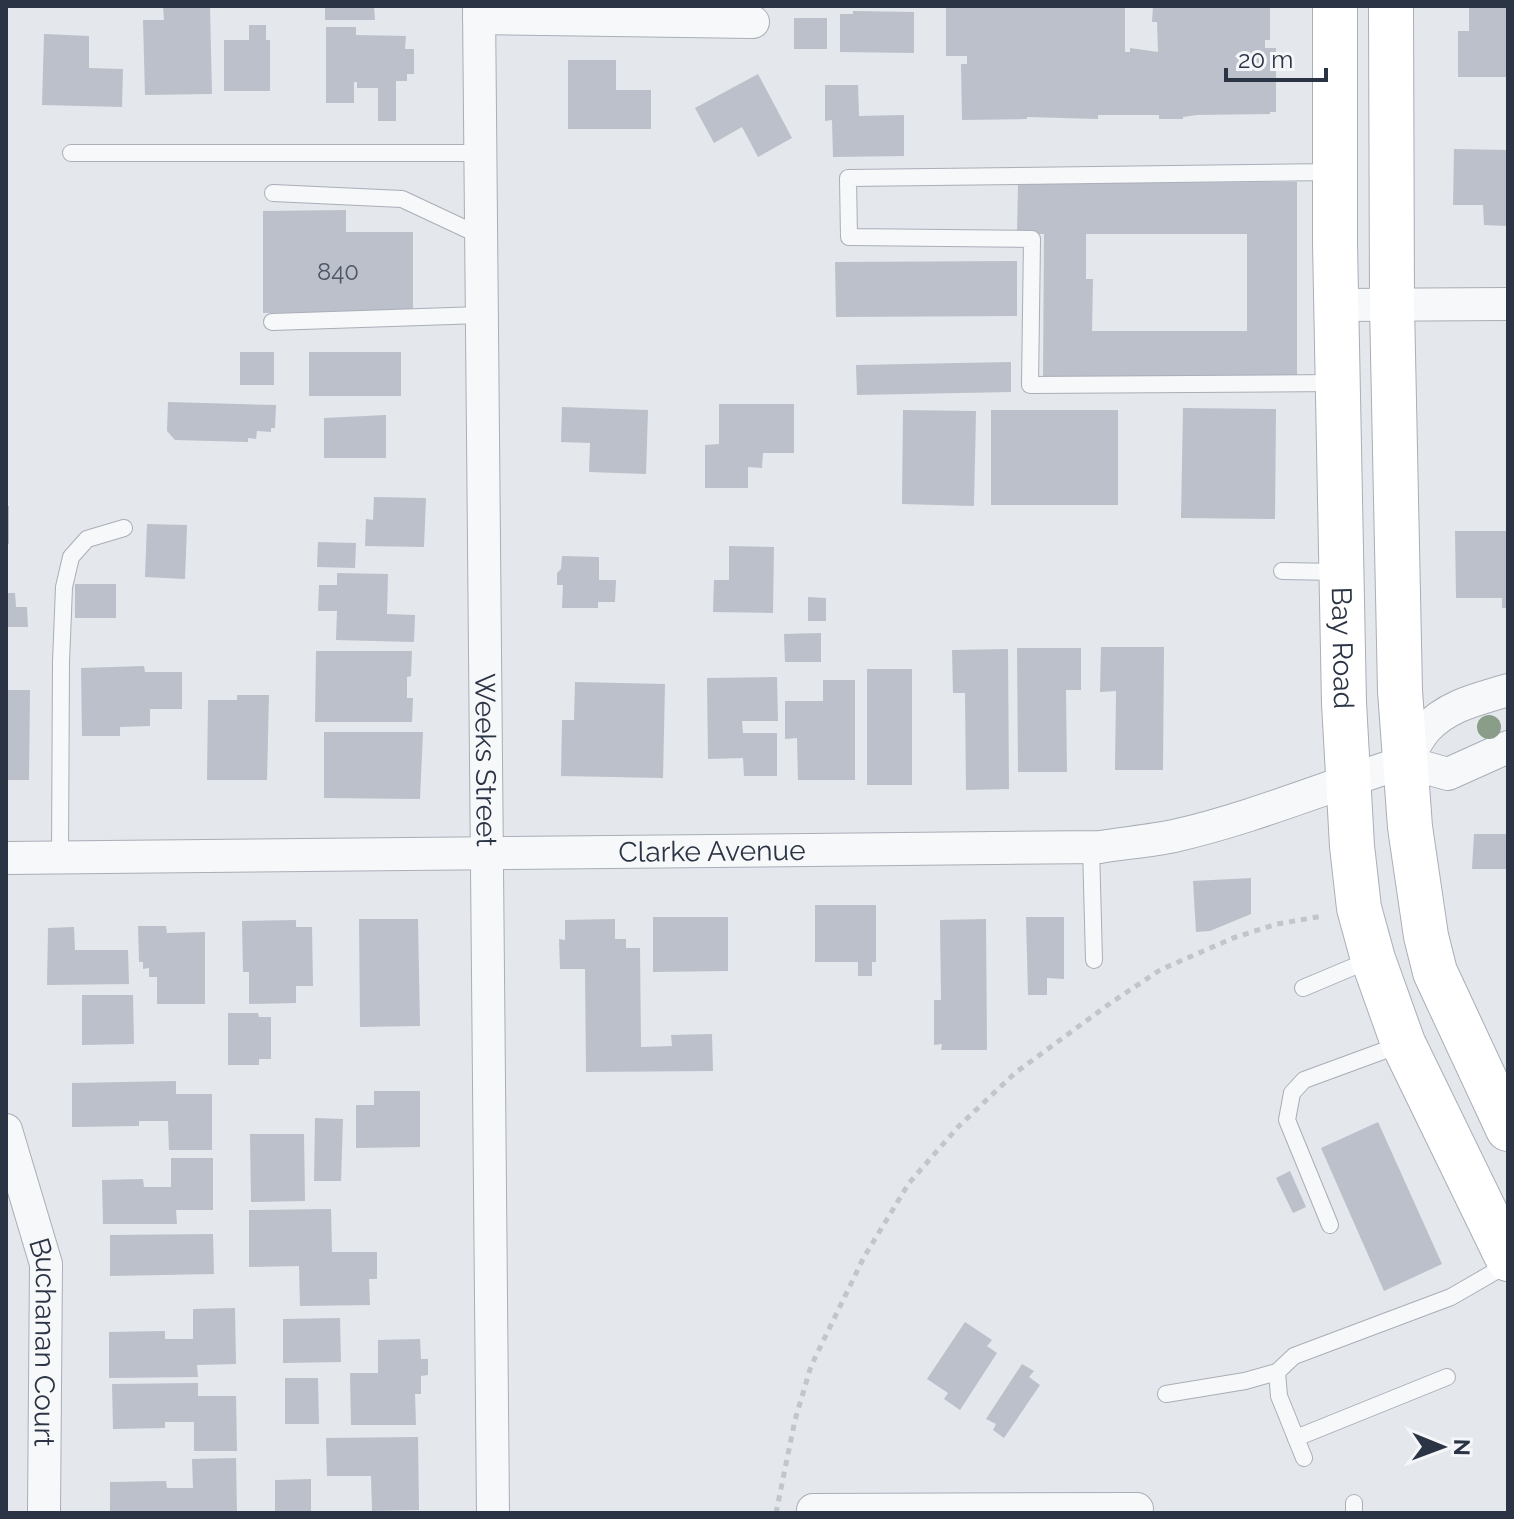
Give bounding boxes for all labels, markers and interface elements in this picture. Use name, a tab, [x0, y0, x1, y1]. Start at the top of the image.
scale bar	[1226, 32, 1326, 82]
text: 20 m	[1238, 45, 1293, 74]
house number: 840	[317, 257, 359, 286]
street label: Bay Road	[1325, 587, 1360, 709]
street label: Weeks Street	[468, 673, 503, 847]
street label: Clarke Avenue	[618, 834, 806, 869]
street label: Buchanan Court	[22, 1234, 62, 1447]
north arrow	[1402, 1407, 1482, 1487]
text: N	[1449, 1439, 1475, 1456]

